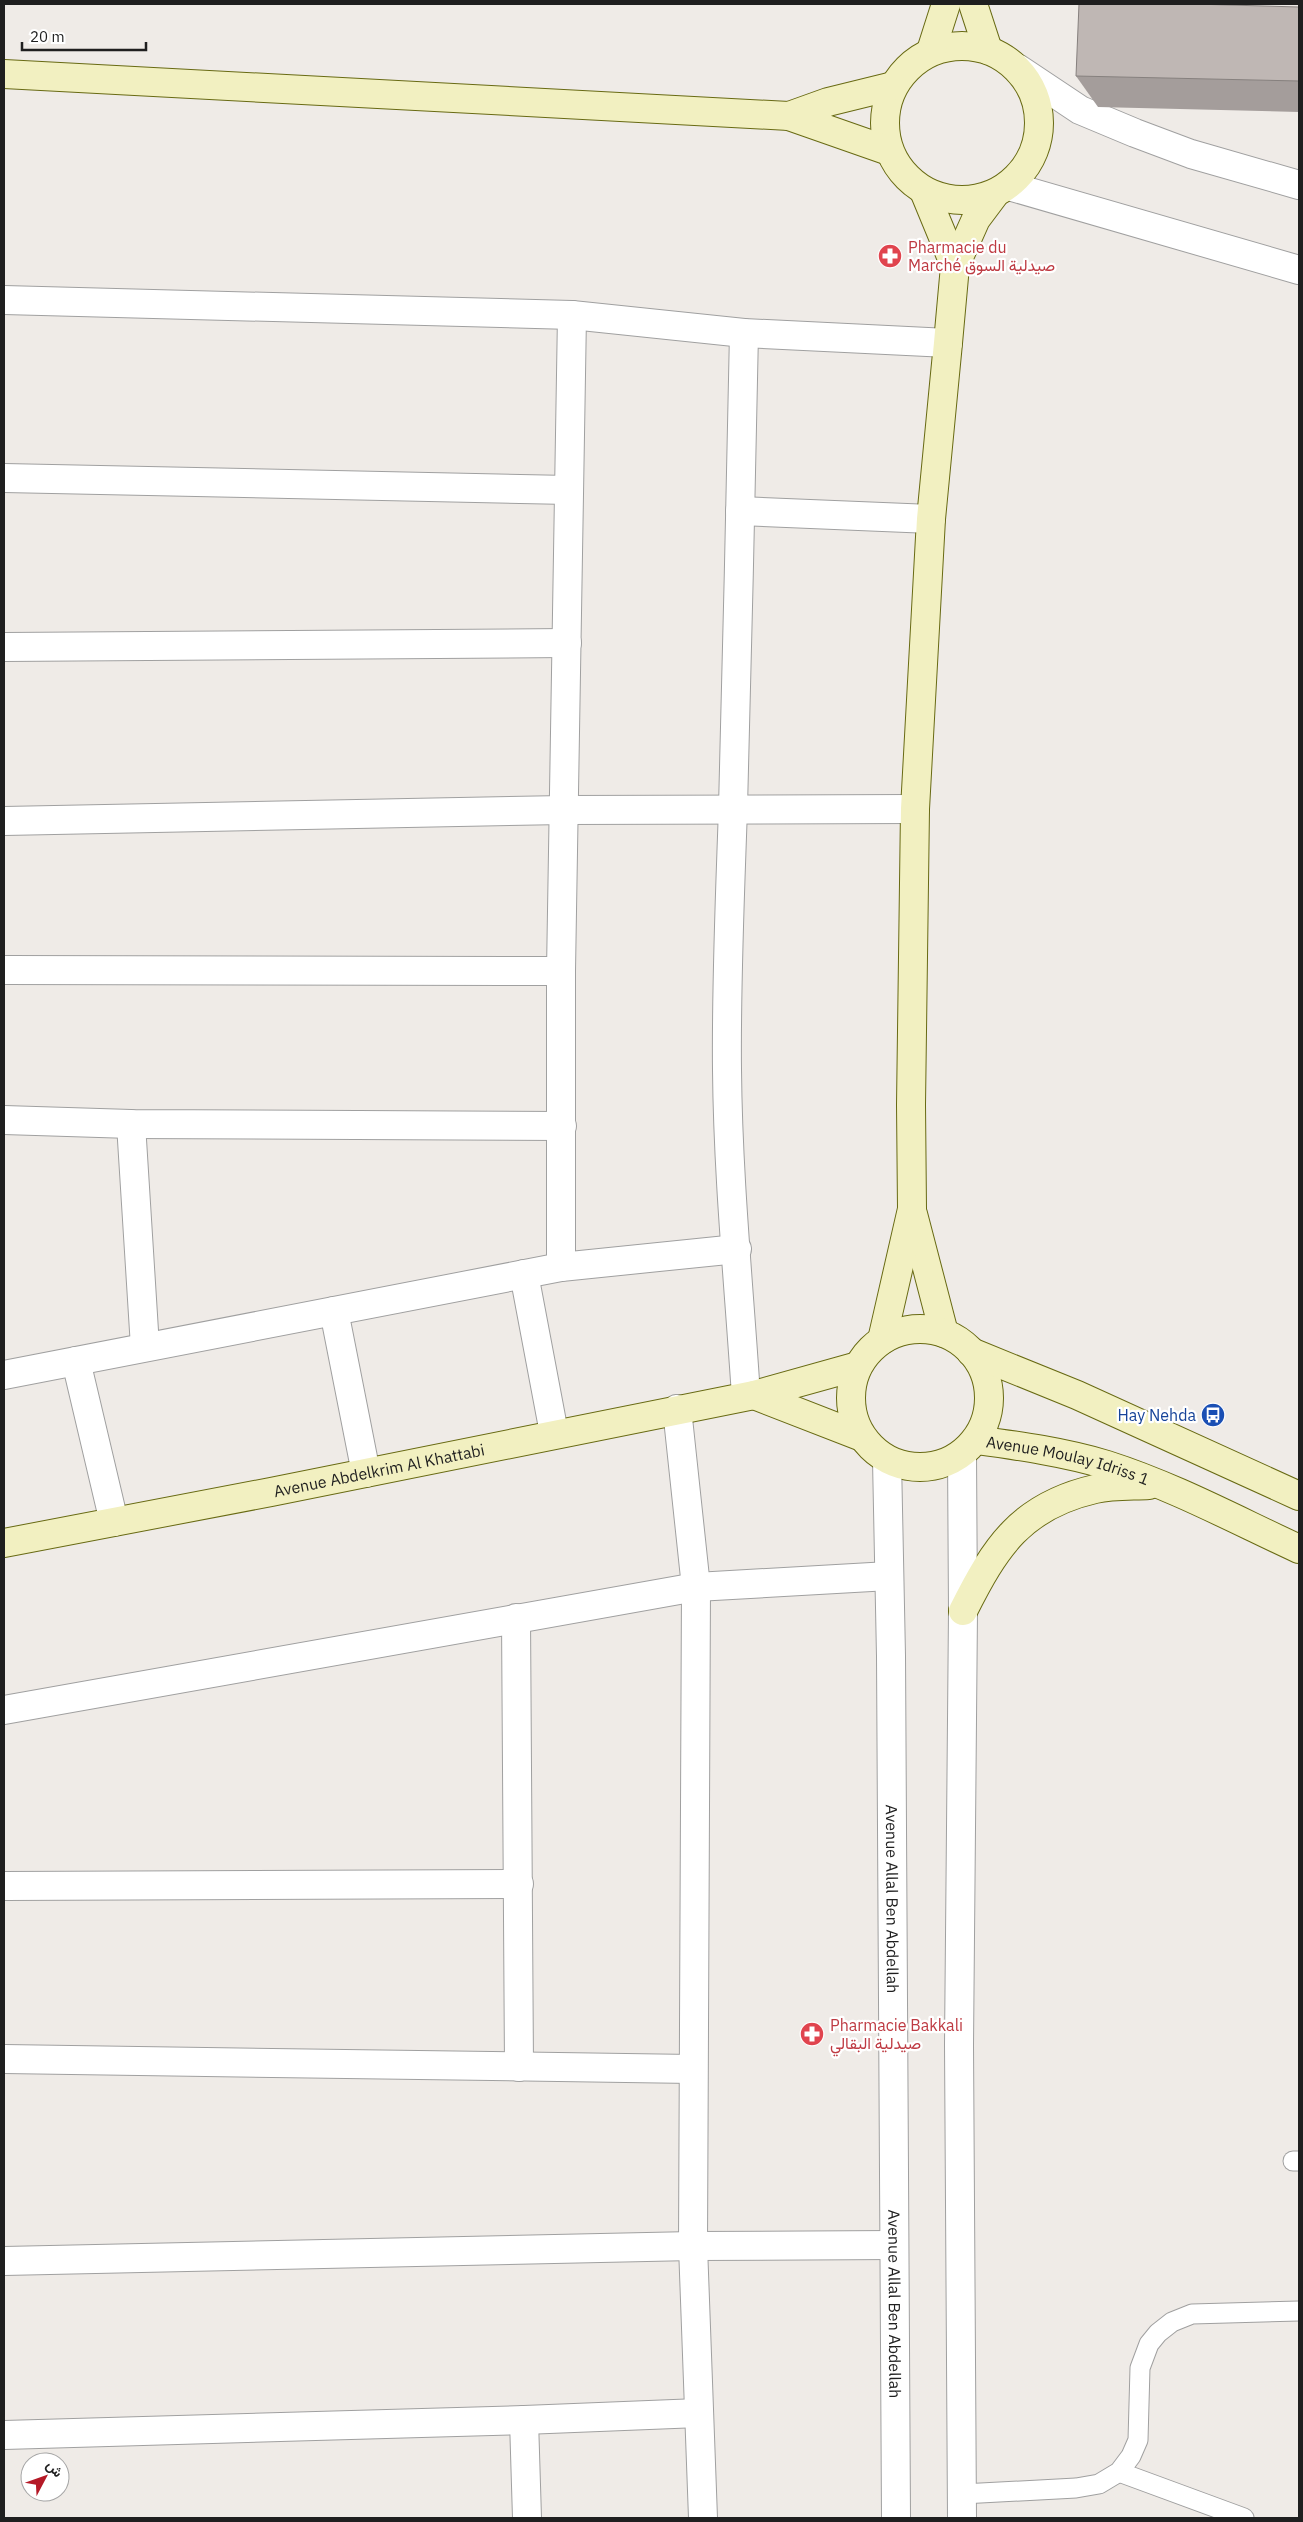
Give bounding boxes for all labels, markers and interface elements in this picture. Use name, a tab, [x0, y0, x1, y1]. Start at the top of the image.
scale bar	[22, 20, 146, 52]
text: 20 m	[30, 27, 65, 46]
place label: Pharmacie du Marché صيدلية السوق	[908, 237, 1055, 276]
pharmacy icon: Pharmacie du Marché صيدلية السوق	[877, 243, 903, 269]
bus stop icon: Hay Nehda	[1200, 1402, 1226, 1428]
place label: Hay Nehda	[1117, 1405, 1196, 1425]
street label: Avenue Moulay Idriss 1	[985, 1431, 1152, 1489]
street label: Avenue Abdelkrim Al Khattabi	[272, 1439, 486, 1501]
street label: Avenue Allal Ben Abdellah	[882, 1804, 903, 1993]
place label: Pharmacie Bakkali صيدلية البقالي	[830, 2015, 963, 2057]
pharmacy icon: Pharmacie Bakkali صيدلية البقالي	[799, 2021, 825, 2047]
street label: Avenue Allal Ben Abdellah	[884, 2209, 905, 2398]
north arrow	[20, 2452, 70, 2502]
text: ش	[42, 2456, 67, 2481]

